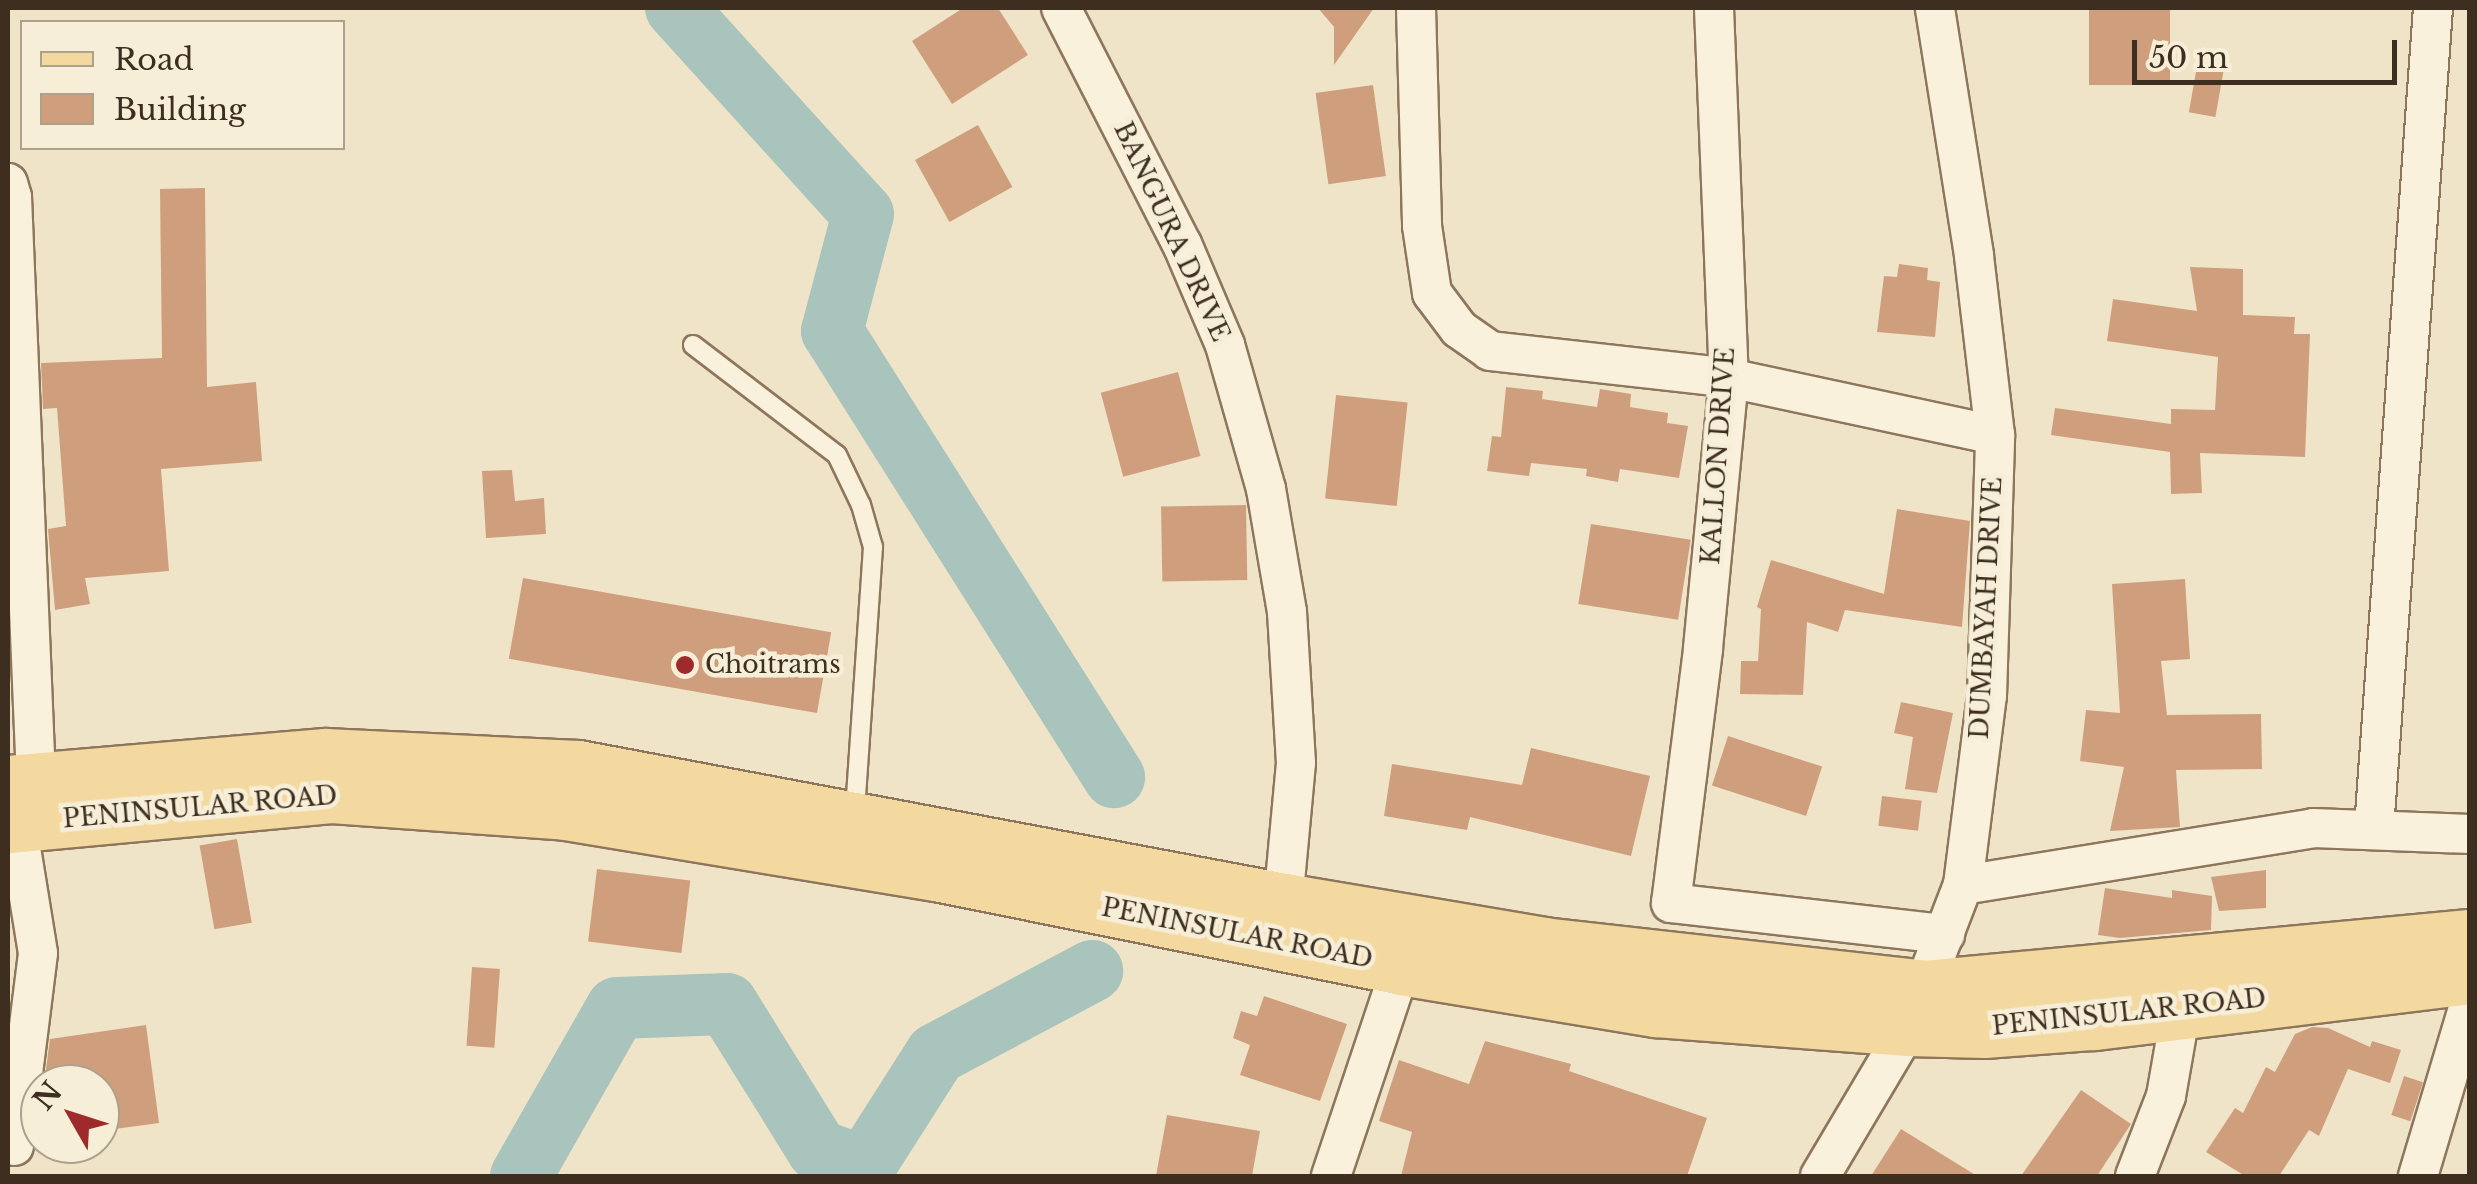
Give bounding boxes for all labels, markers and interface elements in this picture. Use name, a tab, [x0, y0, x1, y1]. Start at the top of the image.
legend	[20, 20, 345, 150]
scale bar	[2137, 20, 2402, 82]
text: 50 m	[2149, 39, 2228, 76]
text: Road	[114, 41, 194, 78]
text: Building	[114, 91, 246, 128]
street label: BANGURA DRIVE	[1107, 117, 1235, 347]
street label: KALLON DRIVE	[1696, 346, 1742, 566]
street label: DUMBAYAH DRIVE	[1965, 476, 2009, 740]
place label: Choitrams	[705, 650, 841, 680]
marker: Choitrams	[674, 654, 696, 676]
street label: PENINSULAR ROAD	[61, 781, 339, 835]
street label: PENINSULAR ROAD	[1099, 893, 1375, 975]
street label: PENINSULAR ROAD	[1990, 984, 2268, 1042]
north arrow	[20, 1064, 120, 1164]
text: N	[26, 1075, 70, 1117]

